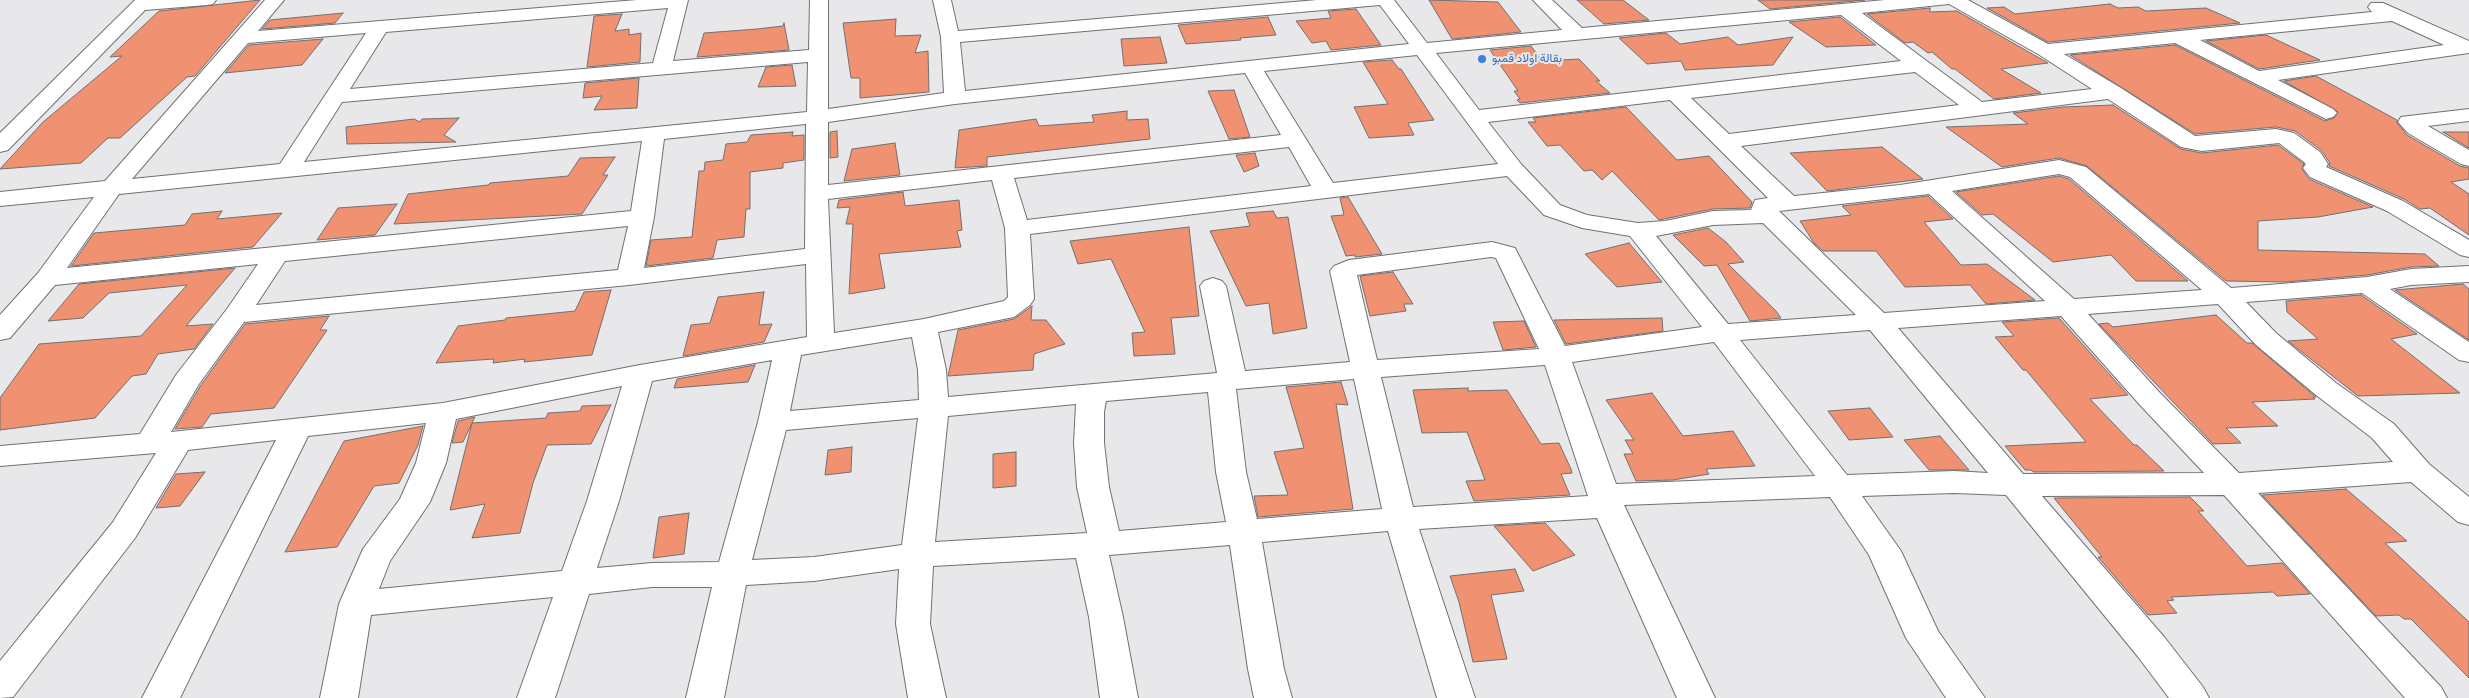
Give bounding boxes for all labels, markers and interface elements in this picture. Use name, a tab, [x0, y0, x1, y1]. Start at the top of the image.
place label: بقالة اولاد قمبو	[1492, 52, 1562, 66]
marker: بقالة اولاد قمبو	[1476, 53, 1488, 65]

